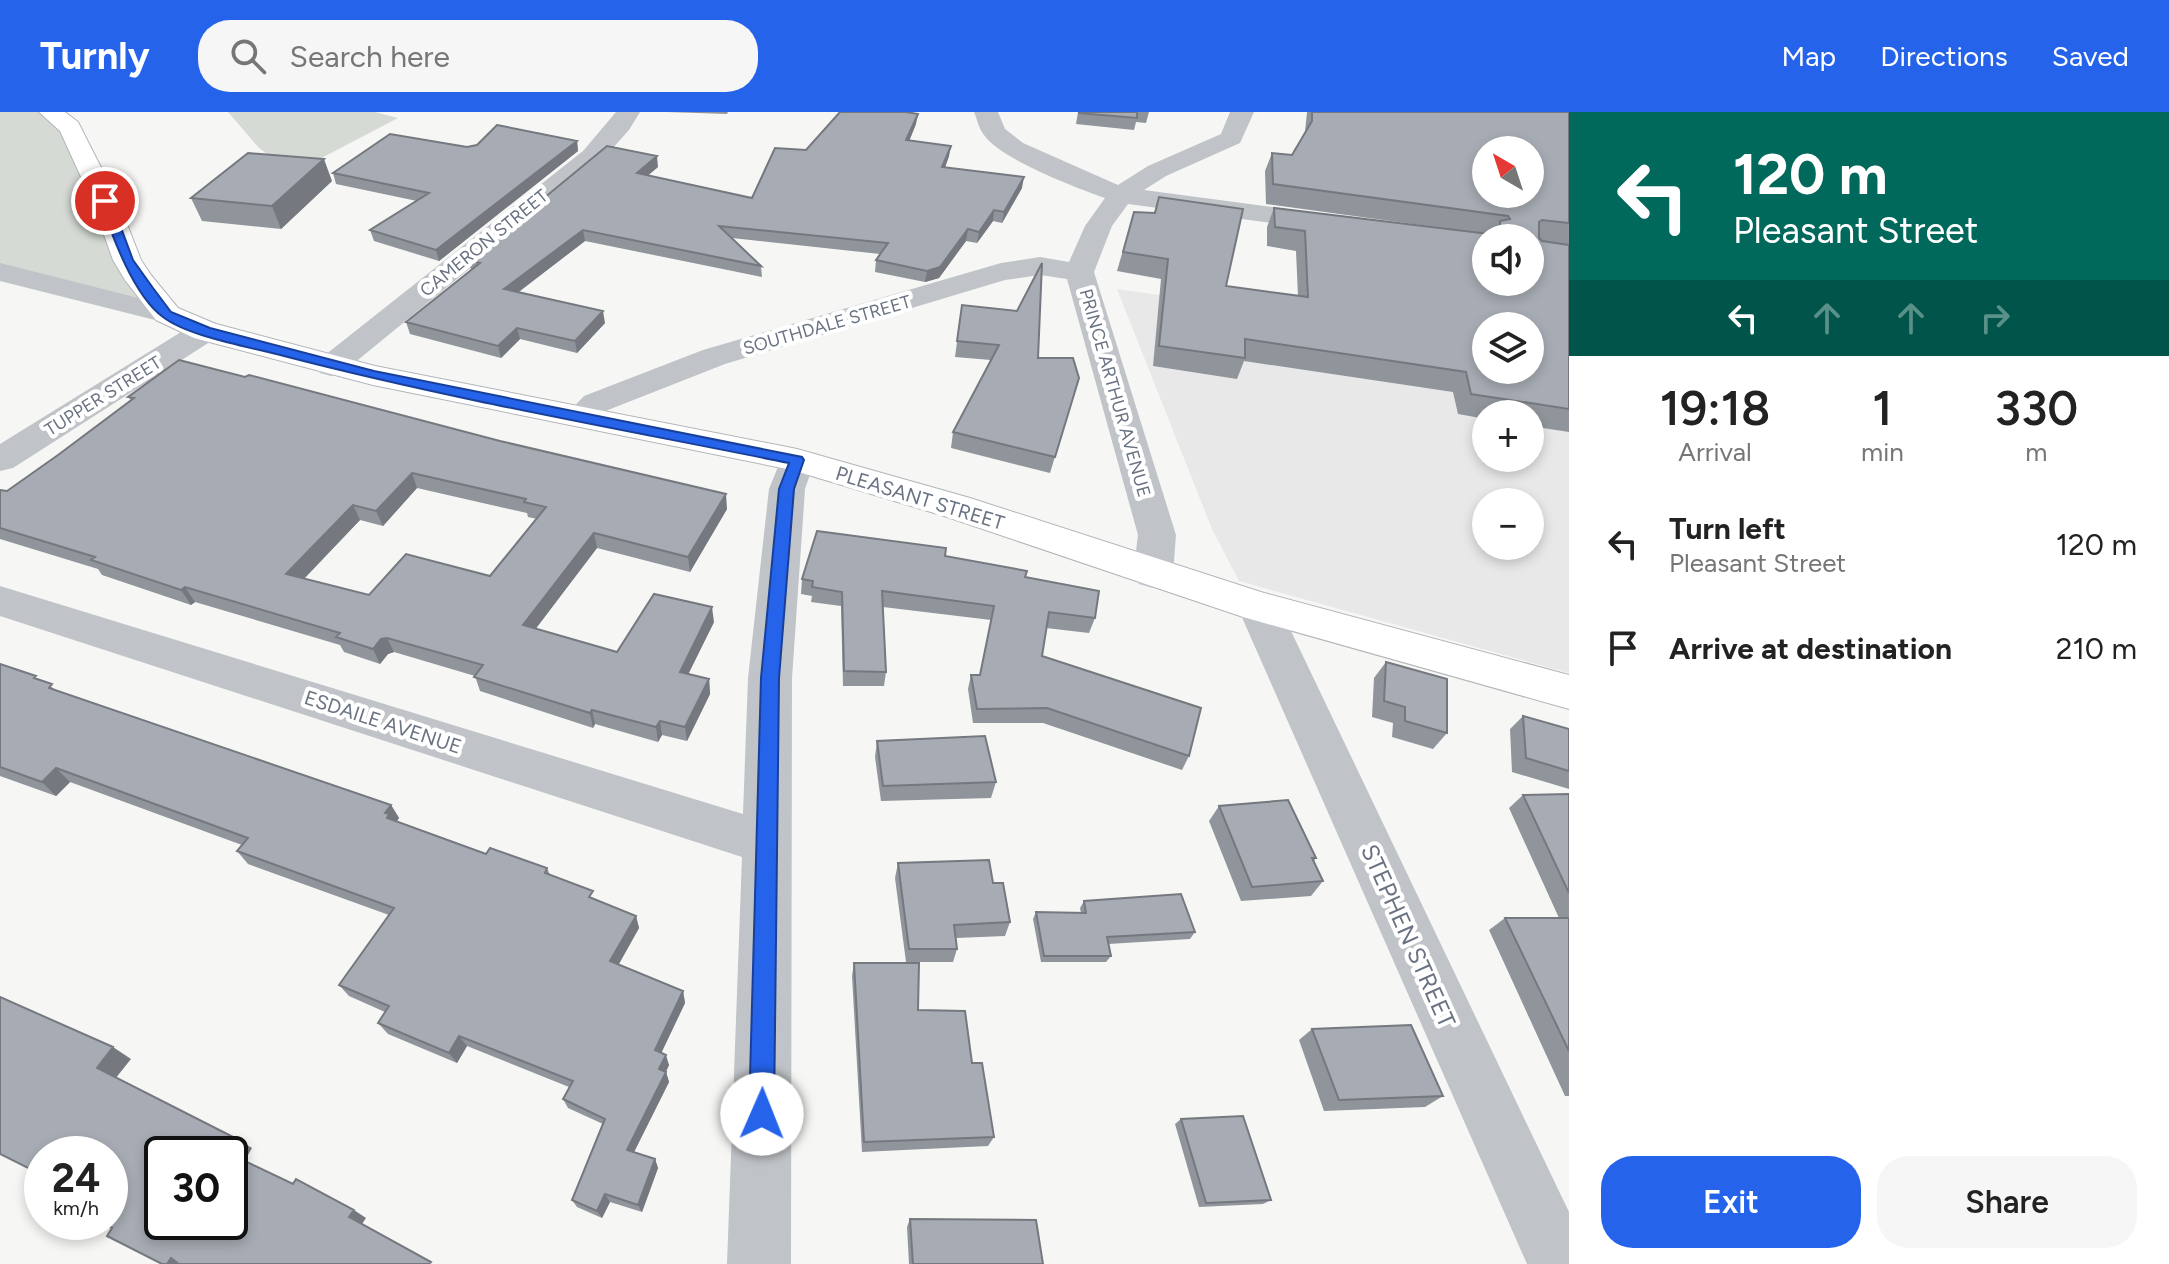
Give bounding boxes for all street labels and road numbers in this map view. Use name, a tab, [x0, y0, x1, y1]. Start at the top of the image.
street label: CAMERON STREET	[416, 185, 552, 301]
street label: PRINCE ARTHUR AVENUE	[1075, 286, 1155, 500]
street label: SOUTHDALE STREET	[741, 290, 914, 359]
street label: TUPPER STREET	[41, 351, 165, 441]
street label: PLEASANT STREET	[833, 461, 1007, 535]
street label: ESDAILE AVENUE	[301, 685, 465, 759]
street label: STEPHEN STREET	[1355, 840, 1462, 1032]

